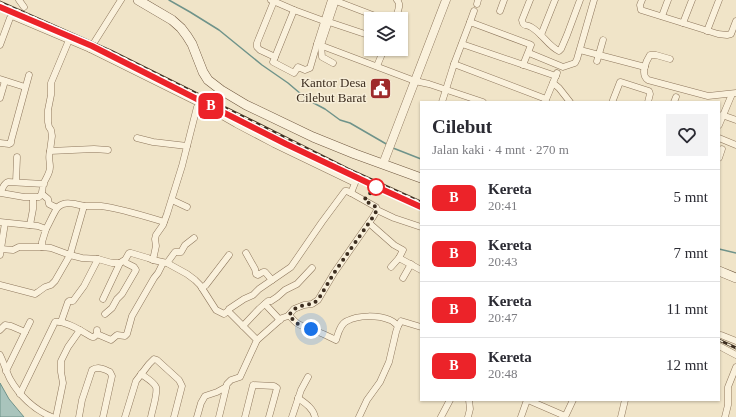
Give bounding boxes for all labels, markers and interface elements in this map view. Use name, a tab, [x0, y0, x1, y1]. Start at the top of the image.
map controls	[364, 12, 408, 56]
button: layers	[364, 12, 408, 56]
place label: Kantor Desa Cilebut Barat	[296, 75, 366, 105]
public building icon: Kantor Desa Cilebut Barat	[368, 76, 394, 102]
line badge: B	[198, 93, 224, 119]
text: B	[206, 98, 216, 113]
button: heart	[666, 114, 708, 156]
text: Cilebut	[432, 116, 492, 137]
text: Jalan kaki · 4 mnt · 270 m	[432, 142, 569, 157]
unlabelled marker	[367, 178, 385, 196]
text: Kereta	[488, 181, 532, 197]
text: 5 mnt	[673, 189, 708, 205]
text: B	[449, 190, 459, 205]
text: 20:41	[488, 198, 518, 213]
text: Kereta	[488, 237, 532, 253]
text: 7 mnt	[673, 245, 708, 261]
text: B	[449, 246, 459, 261]
text: 20:43	[488, 254, 518, 269]
text: Kereta	[488, 293, 532, 309]
text: 11 mnt	[666, 301, 708, 317]
text: B	[449, 302, 459, 317]
text: 20:47	[488, 310, 518, 325]
your location	[301, 319, 321, 339]
text: Kereta	[488, 349, 532, 365]
text: 12 mnt	[666, 357, 708, 373]
text: B	[449, 358, 459, 373]
text: 20:48	[488, 366, 518, 381]

